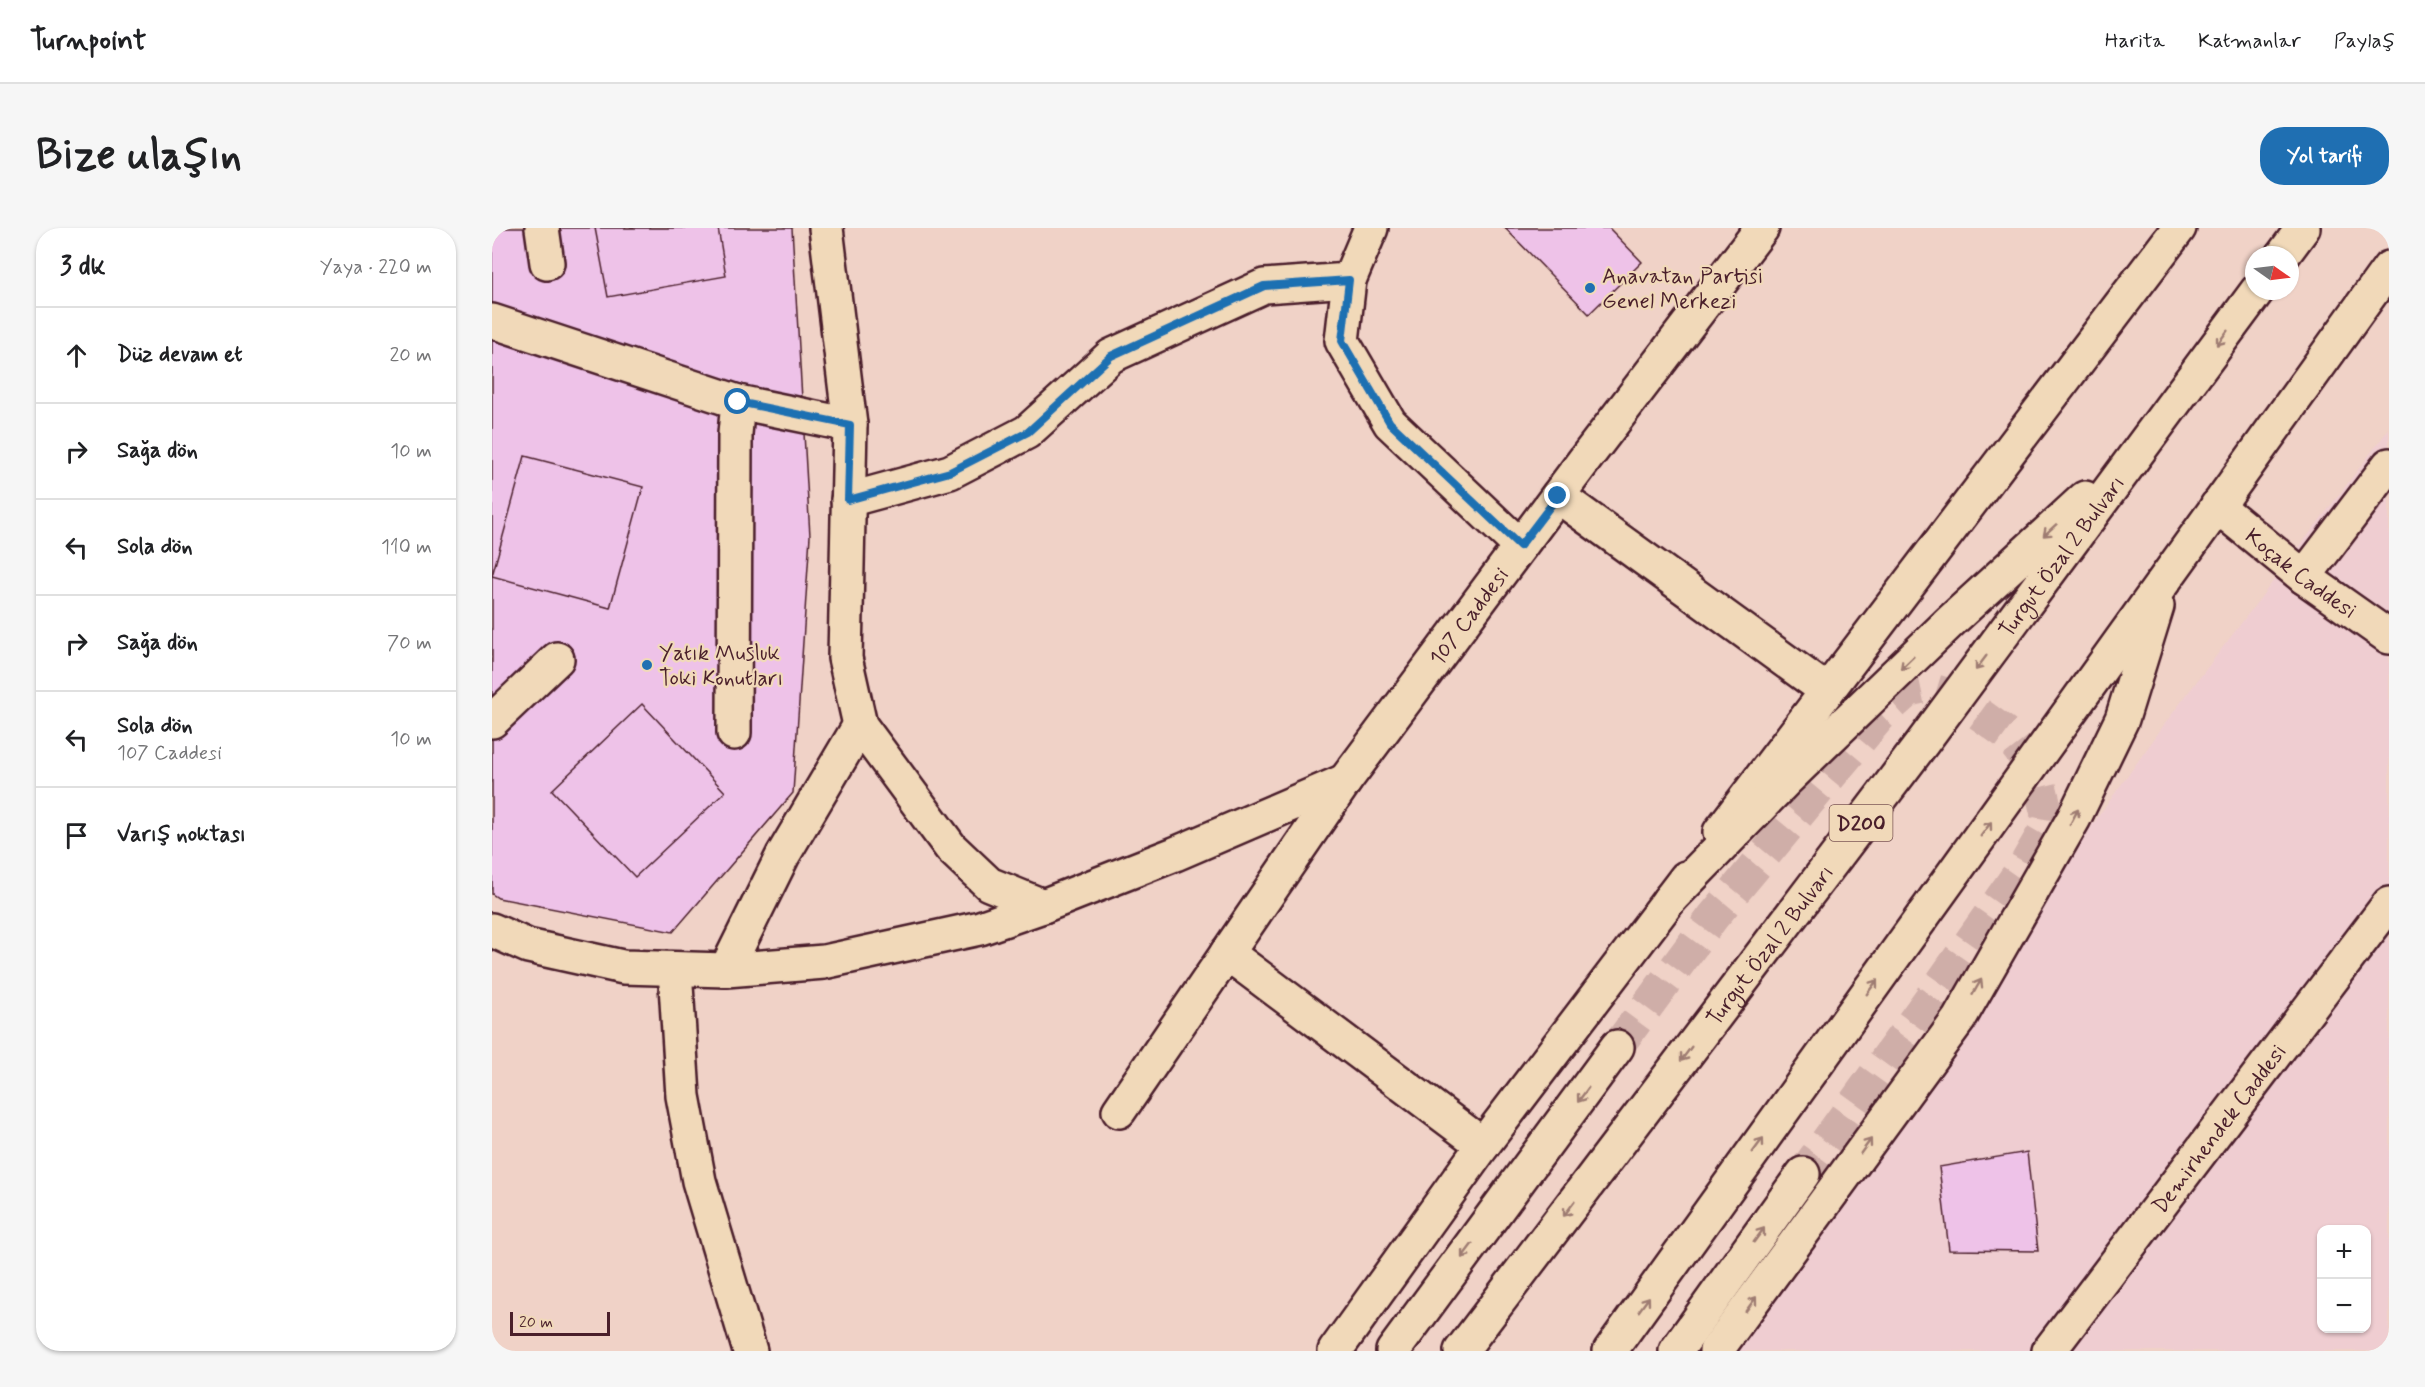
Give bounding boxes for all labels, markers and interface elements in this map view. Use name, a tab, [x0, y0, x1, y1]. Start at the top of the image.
text: Turnpoint	[30, 23, 146, 60]
text: Harita	[2105, 27, 2165, 55]
text: Katmanlar	[2198, 27, 2301, 55]
text: Paylaş	[2334, 27, 2395, 55]
button: Yol tarifi	[2260, 127, 2389, 185]
text: Bize ulaşın	[36, 129, 242, 184]
north arrow	[2245, 246, 2299, 300]
text: 3 dk	[60, 250, 105, 284]
text: Yaya · 220 m	[320, 254, 432, 281]
place label: Anavatan Partisi Genel Merkezi	[1602, 263, 1764, 316]
marker: Anavatan Partisi Genel Merkezi	[1583, 281, 1597, 295]
one-way arrow	[2216, 330, 2229, 346]
icon: ahead	[60, 339, 93, 372]
text: Düz devam et	[117, 341, 242, 369]
text: 20 m	[389, 342, 432, 369]
route start	[724, 388, 750, 414]
icon: right	[60, 435, 93, 468]
text: Sağa dön	[117, 437, 198, 465]
text: 10 m	[390, 438, 432, 465]
street label: Turgut Özal 2 Bulvarı	[1993, 470, 2132, 644]
route end	[1544, 482, 1570, 508]
one-way arrow	[2043, 523, 2058, 537]
street label: Koçak Caddesi	[2239, 523, 2362, 626]
icon: left	[60, 531, 93, 564]
text: Sola dön	[117, 533, 193, 561]
text: 110 m	[381, 534, 432, 561]
street label: 107 Caddesi	[1424, 562, 1516, 672]
icon: right	[60, 627, 93, 660]
text: Sağa dön	[117, 629, 198, 657]
text: 70 m	[387, 630, 432, 657]
place label: Yatık Musluk Toki Konutları	[659, 640, 783, 693]
one-way arrow	[1900, 655, 1915, 670]
one-way arrow	[1974, 655, 1987, 671]
marker: Yatık Musluk Toki Konutları	[640, 658, 654, 672]
text: Sola dön	[117, 712, 193, 740]
icon: left	[60, 723, 93, 756]
text: 10 m	[390, 726, 432, 753]
text: 107 Caddesi	[117, 740, 222, 767]
road number: D200	[1830, 805, 1892, 841]
one-way arrow	[2068, 809, 2080, 826]
icon: arrive	[60, 819, 93, 852]
text: Varış noktası	[117, 821, 246, 849]
one-way arrow	[1980, 821, 1992, 837]
street label: Turgut Özal 2 Bulvarı	[1701, 860, 1841, 1032]
one-way arrow	[1972, 978, 1983, 996]
one-way arrow	[1866, 979, 1878, 996]
street label: Demirhendek Caddesi	[2147, 1039, 2294, 1220]
one-way arrow	[1680, 1045, 1693, 1061]
one-way arrow	[1576, 1086, 1589, 1102]
one-way arrow	[1752, 1138, 1764, 1154]
one-way arrow	[1859, 1139, 1872, 1155]
one-way arrow	[1562, 1201, 1575, 1217]
map controls	[2317, 1225, 2371, 1333]
button: +	[2317, 1225, 2371, 1279]
one-way arrow	[1753, 1228, 1765, 1244]
one-way arrow	[1461, 1243, 1473, 1259]
button: −	[2317, 1279, 2371, 1333]
one-way arrow	[1638, 1296, 1650, 1312]
one-way arrow	[1744, 1296, 1757, 1312]
scale bar	[510, 1309, 610, 1336]
text: 20 m	[519, 1312, 553, 1333]

